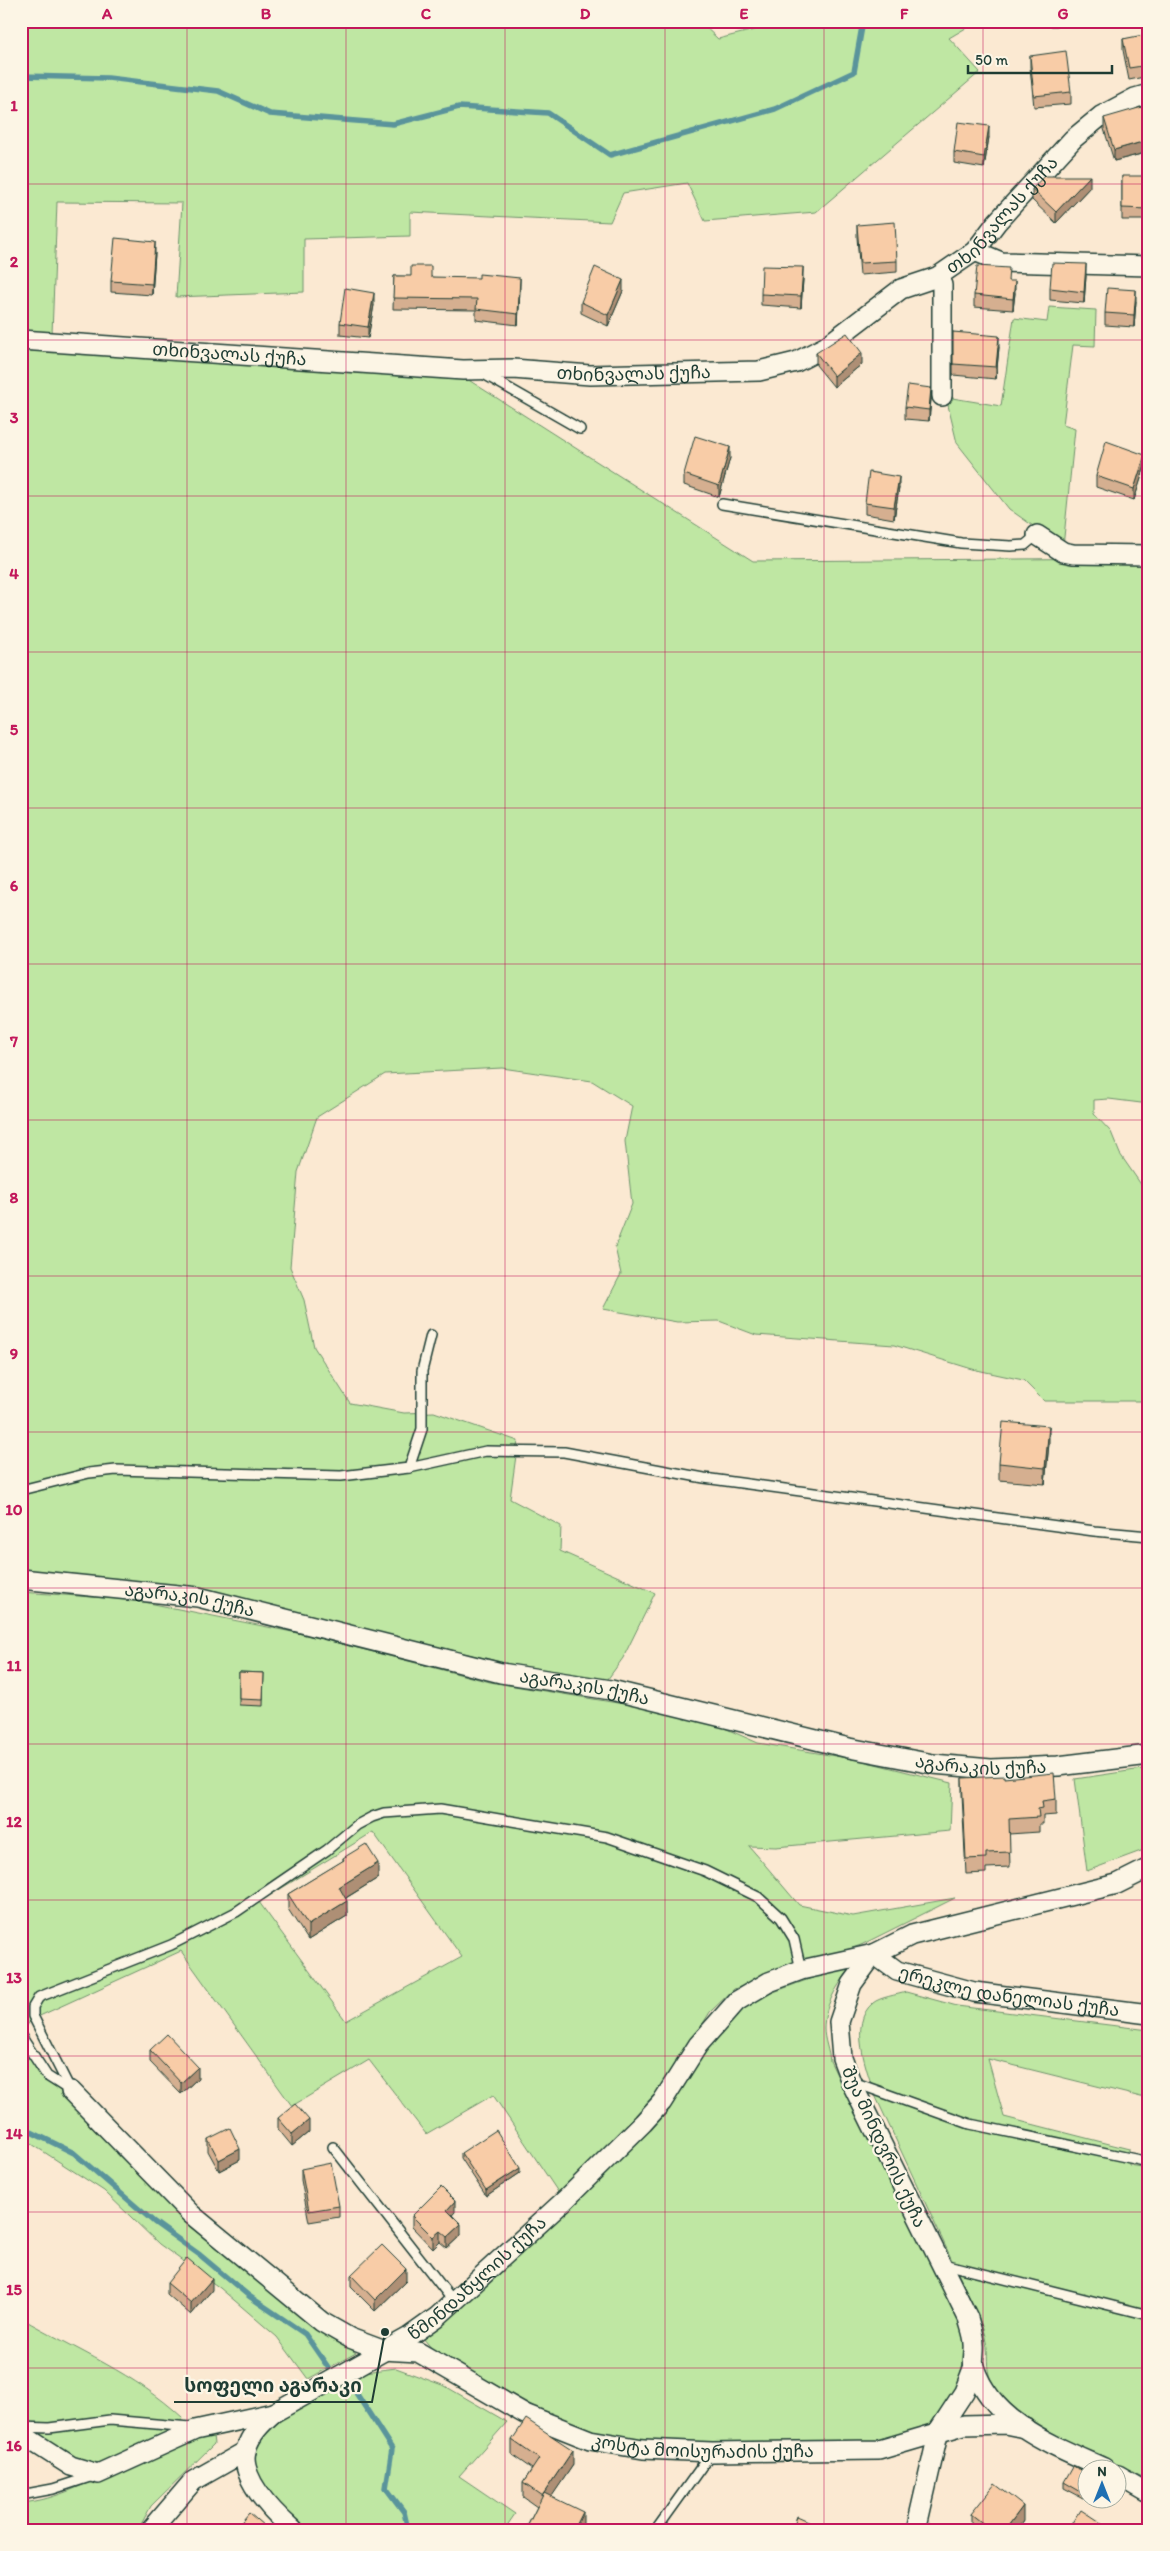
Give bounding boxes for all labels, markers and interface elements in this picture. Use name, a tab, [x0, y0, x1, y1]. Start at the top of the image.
text: A	[101, 4, 113, 23]
text: B	[261, 4, 272, 23]
text: C	[421, 4, 432, 23]
text: D	[580, 4, 591, 23]
text: E	[740, 4, 749, 23]
text: F	[900, 4, 909, 23]
text: G	[1057, 4, 1069, 23]
scale bar	[968, 42, 1111, 74]
text: 50 m	[975, 51, 1008, 69]
text: 1	[10, 96, 18, 115]
street label: თხინვალას ქუჩა	[942, 152, 1063, 279]
text: 2	[10, 252, 19, 271]
street label: თხინვალას ქუჩა	[152, 338, 307, 370]
street label: თხინვალას ქუჩა	[556, 361, 711, 386]
text: 3	[10, 408, 19, 427]
text: 4	[9, 564, 19, 583]
text: 5	[10, 720, 19, 739]
text: 6	[10, 876, 19, 895]
text: 7	[9, 1032, 18, 1051]
text: 8	[10, 1188, 19, 1207]
text: 9	[10, 1344, 18, 1363]
text: 10	[5, 1500, 23, 1519]
street label: აგარაკის ქუჩა	[124, 1579, 257, 1622]
text: 11	[7, 1656, 22, 1675]
street label: აგარაკის ქუჩა	[518, 1665, 652, 1710]
street label: აგარაკის ქუჩა	[913, 1750, 1047, 1780]
text: 12	[6, 1812, 23, 1831]
street label: ერეკლე დანელიას ქუჩა	[897, 1961, 1121, 2021]
text: 13	[6, 1968, 22, 1987]
street label: შუა მინდვრის ქუჩა	[837, 2063, 931, 2231]
text: 14	[5, 2124, 23, 2143]
street label: წმინდაწყლის ქუჩა	[404, 2211, 551, 2345]
text: 15	[6, 2280, 23, 2299]
callout: სოფელი აგარაკი	[174, 2368, 372, 2402]
text: სოფელი აგარაკი	[184, 2374, 362, 2397]
street label: კოსტა მოისურაძის ქუჩა	[590, 2429, 814, 2463]
text: 16	[6, 2436, 22, 2455]
north arrow	[1078, 2458, 1128, 2508]
text: N	[1097, 2463, 1107, 2480]

